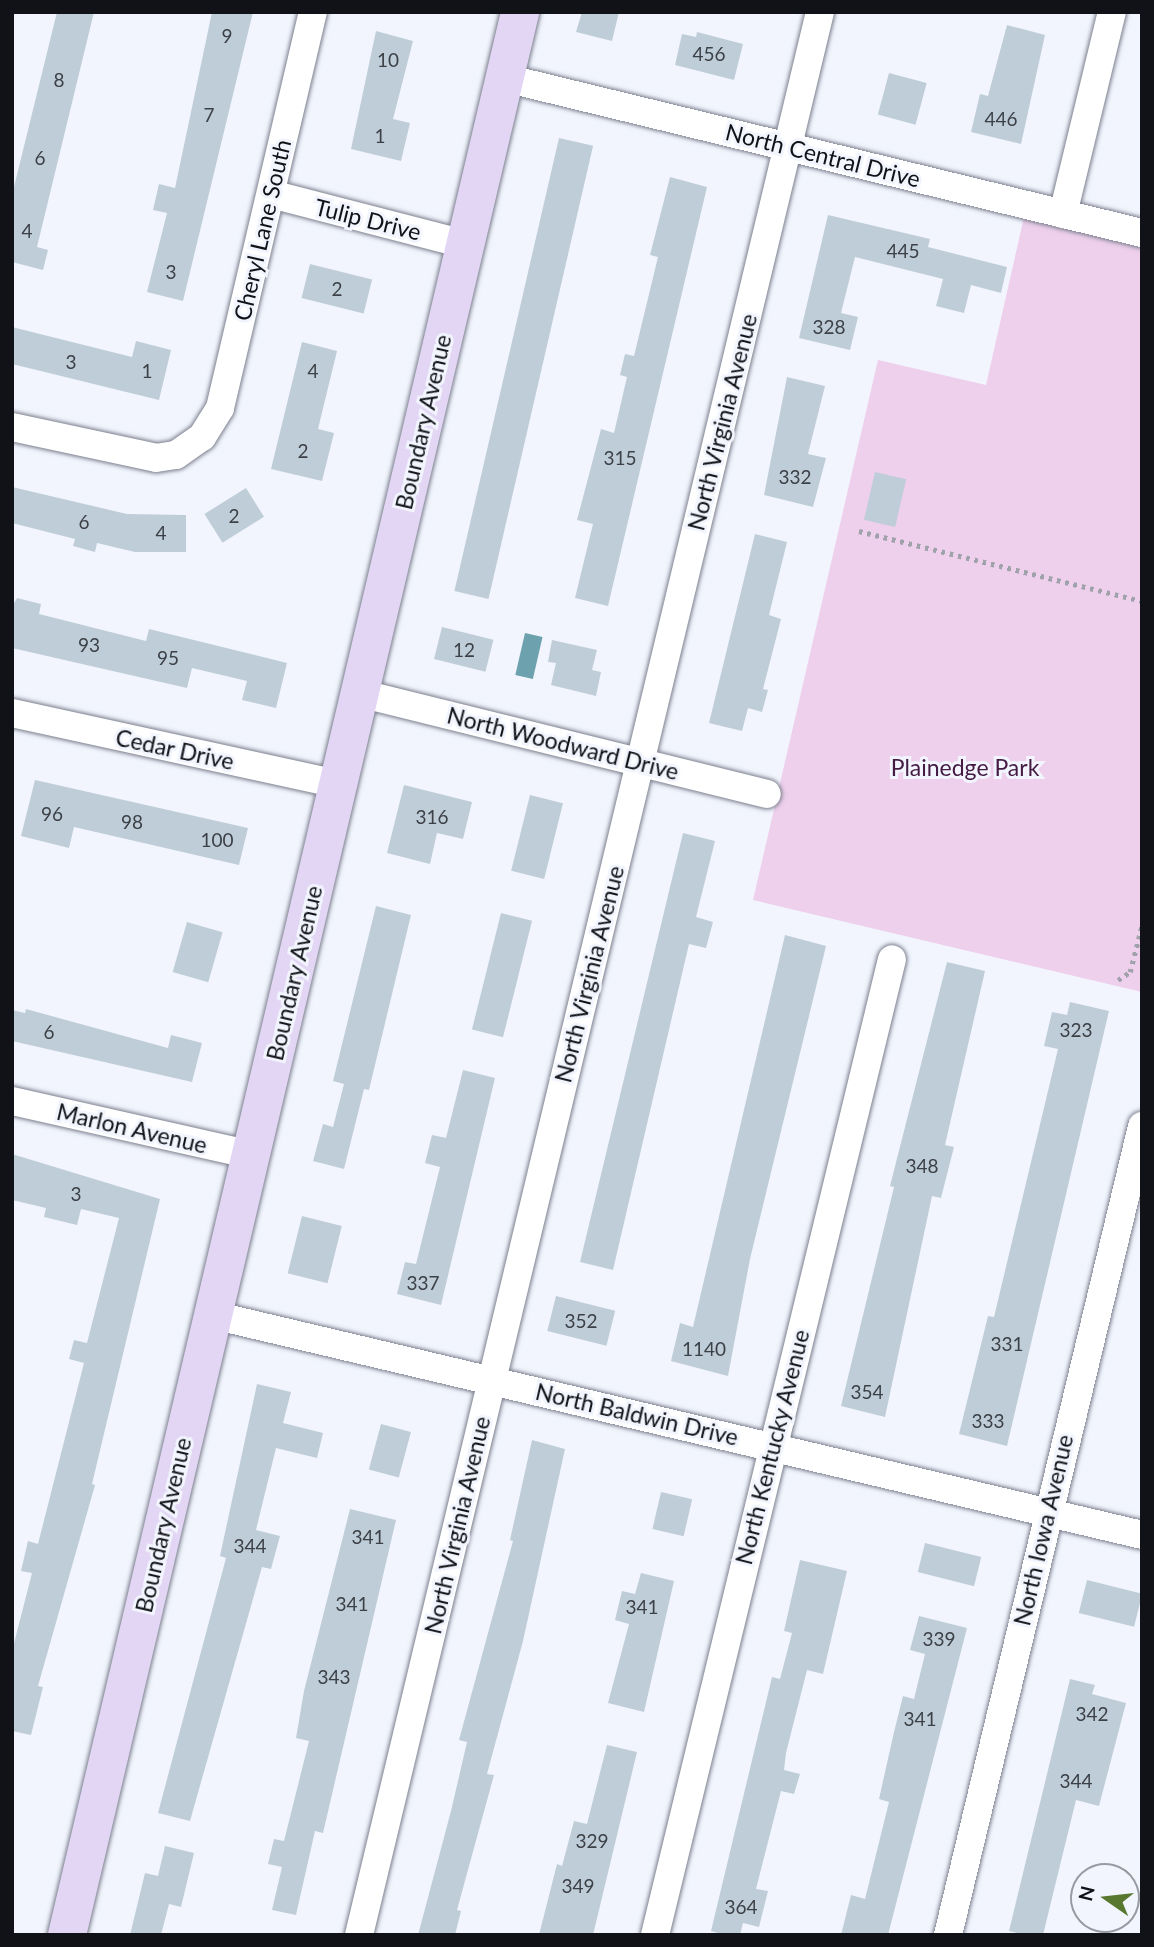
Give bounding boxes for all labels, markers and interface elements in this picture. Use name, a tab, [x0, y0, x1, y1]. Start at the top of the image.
house number: 9	[221, 25, 233, 47]
house number: 456	[692, 43, 726, 65]
house number: 10	[377, 49, 399, 71]
house number: 8	[53, 69, 65, 91]
house number: 7	[203, 104, 215, 126]
house number: 446	[984, 108, 1018, 130]
street label: North Central Drive	[723, 117, 923, 193]
house number: 1	[374, 125, 386, 147]
street label: Cheryl Lane South	[228, 137, 296, 323]
house number: 6	[34, 147, 46, 169]
street label: Tulip Drive	[312, 192, 424, 246]
house number: 4	[21, 220, 33, 242]
house number: 445	[886, 240, 920, 262]
house number: 3	[165, 261, 177, 283]
house number: 2	[331, 278, 343, 300]
street label: North Virginia Avenue	[682, 310, 762, 534]
house number: 328	[812, 316, 846, 338]
street label: Boundary Avenue	[389, 331, 457, 513]
house number: 3	[65, 351, 77, 373]
house number: 1	[141, 360, 153, 382]
house number: 4	[307, 360, 319, 382]
house number: 2	[297, 440, 309, 462]
house number: 315	[603, 447, 637, 469]
house number: 332	[778, 466, 812, 488]
house number: 2	[228, 505, 240, 527]
house number: 6	[78, 511, 90, 533]
house number: 4	[155, 522, 167, 544]
house number: 93	[78, 634, 100, 656]
house number: 12	[453, 639, 475, 661]
house number: 95	[157, 647, 179, 669]
street label: North Woodward Drive	[444, 701, 682, 785]
street label: Cedar Drive	[113, 723, 237, 775]
park label: Plainedge Park	[891, 753, 1039, 781]
house number: 96	[41, 803, 63, 825]
house number: 316	[415, 806, 449, 828]
house number: 98	[121, 811, 143, 833]
house number: 100	[200, 829, 234, 851]
street label: North Virginia Avenue	[549, 862, 629, 1086]
street label: Boundary Avenue	[260, 882, 328, 1064]
house number: 323	[1059, 1019, 1093, 1041]
house number: 6	[43, 1021, 55, 1043]
street label: Marlon Avenue	[54, 1097, 210, 1159]
house number: 348	[905, 1155, 939, 1177]
house number: 3	[70, 1183, 82, 1205]
house number: 337	[406, 1272, 440, 1294]
house number: 352	[564, 1310, 598, 1332]
street label: North Kentucky Avenue	[729, 1326, 815, 1568]
house number: 331	[990, 1333, 1024, 1355]
house number: 1140	[682, 1338, 726, 1360]
street label: North Baldwin Drive	[533, 1377, 741, 1451]
house number: 354	[850, 1381, 884, 1403]
house number: 333	[971, 1410, 1005, 1432]
street label: North Virginia Avenue	[418, 1413, 496, 1637]
street label: North Iowa Avenue	[1008, 1431, 1078, 1629]
street label: Boundary Avenue	[129, 1434, 197, 1616]
house number: 341	[351, 1526, 385, 1548]
house number: 344	[233, 1535, 267, 1557]
house number: 341	[335, 1593, 369, 1615]
house number: 341	[625, 1596, 659, 1618]
house number: 339	[922, 1628, 956, 1650]
house number: 343	[317, 1666, 351, 1688]
house number: 342	[1075, 1703, 1109, 1725]
house number: 341	[903, 1708, 937, 1730]
house number: 344	[1059, 1770, 1093, 1792]
house number: 329	[575, 1830, 609, 1852]
north arrow	[1070, 1863, 1140, 1933]
house number: 349	[561, 1875, 595, 1897]
text: N	[1073, 1883, 1099, 1903]
house number: 364	[724, 1896, 758, 1918]

